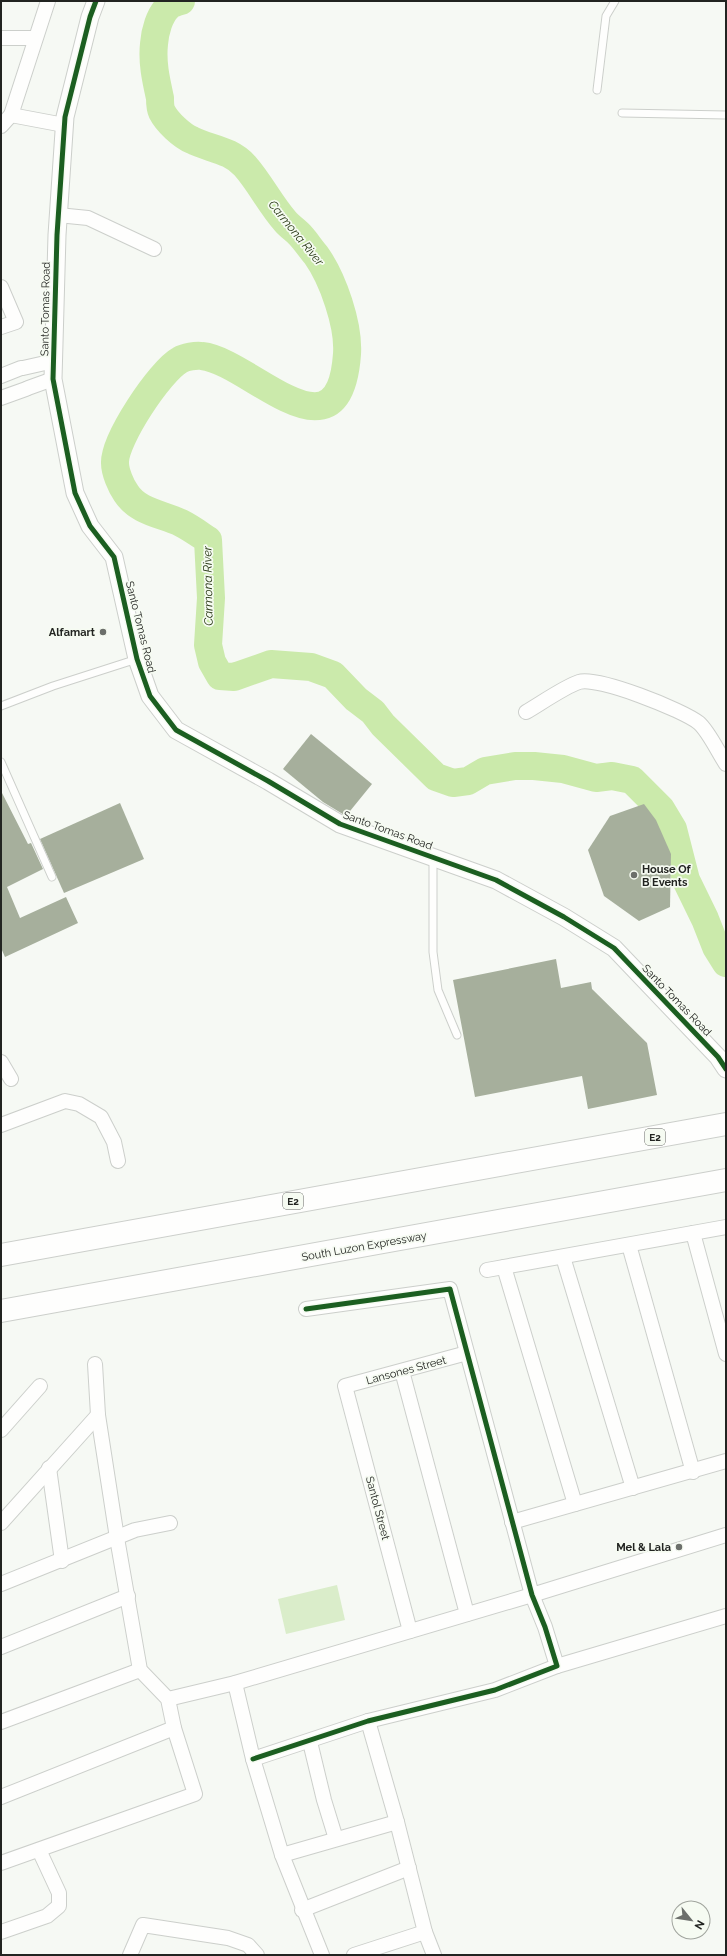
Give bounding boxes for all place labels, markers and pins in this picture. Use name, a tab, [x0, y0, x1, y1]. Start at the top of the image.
place label: Alfamart	[49, 626, 96, 639]
marker: Alfamart	[98, 627, 108, 637]
place label: House Of B Events	[642, 863, 692, 889]
marker: House Of B Events	[629, 870, 639, 880]
place label: Mel & Lala	[616, 1541, 671, 1554]
marker: Mel & Lala	[674, 1542, 684, 1552]

